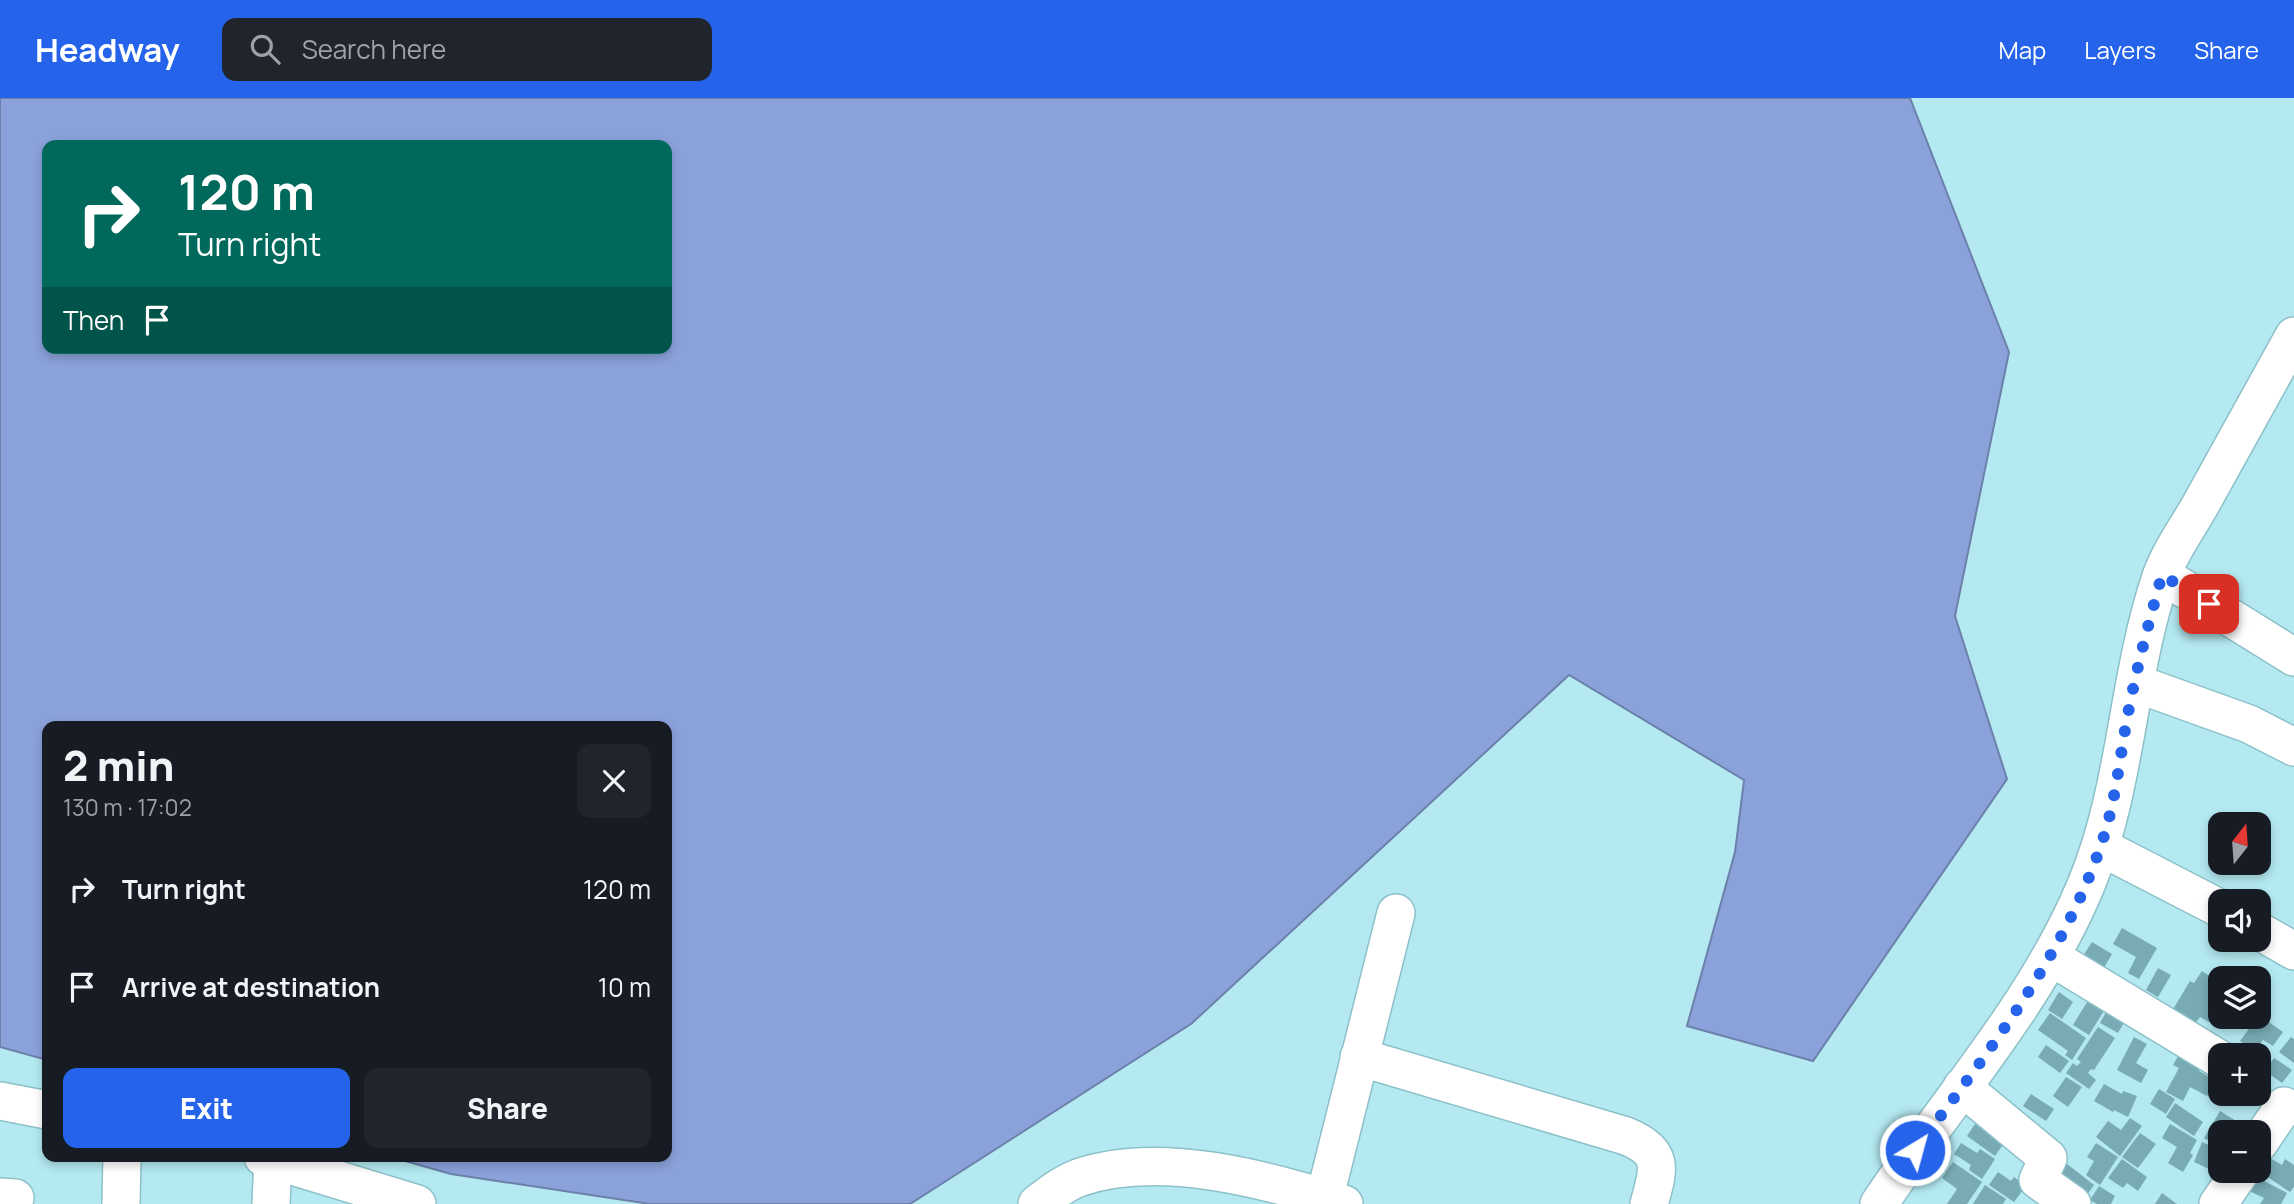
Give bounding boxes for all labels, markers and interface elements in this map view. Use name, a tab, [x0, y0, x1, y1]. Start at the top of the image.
search box	[222, 18, 712, 81]
text: Headway	[35, 27, 180, 72]
icon: search	[246, 30, 284, 68]
text: Search here	[302, 31, 446, 67]
text: Map	[1999, 33, 2046, 66]
text: Layers	[2084, 33, 2156, 66]
text: Share	[2194, 33, 2259, 66]
text: 120 m	[178, 158, 315, 225]
icon: right	[63, 168, 154, 259]
text: Turn right	[178, 222, 321, 266]
icon: arrive	[138, 301, 176, 339]
text: Then	[63, 302, 124, 338]
pin	[2179, 574, 2239, 634]
icon: arrive	[2190, 585, 2228, 623]
text: 2 min	[63, 736, 174, 794]
button: close	[577, 744, 651, 818]
text: 130 m · 17:02	[63, 791, 192, 823]
north arrow	[2208, 812, 2272, 875]
map controls	[2208, 812, 2271, 1183]
icon: right	[63, 870, 101, 908]
text: Turn right	[122, 871, 246, 907]
text: 120 m	[583, 871, 651, 907]
button: sound	[2208, 889, 2271, 952]
button: layers	[2208, 966, 2271, 1029]
icon: arrive	[63, 968, 101, 1006]
text: Arrive at destination	[122, 969, 380, 1005]
text: 10 m	[598, 969, 651, 1005]
button: +	[2208, 1043, 2271, 1106]
button: Exit	[63, 1068, 350, 1148]
button: Share	[364, 1068, 651, 1148]
position arrow	[1878, 1113, 1952, 1187]
button: −	[2208, 1120, 2271, 1183]

